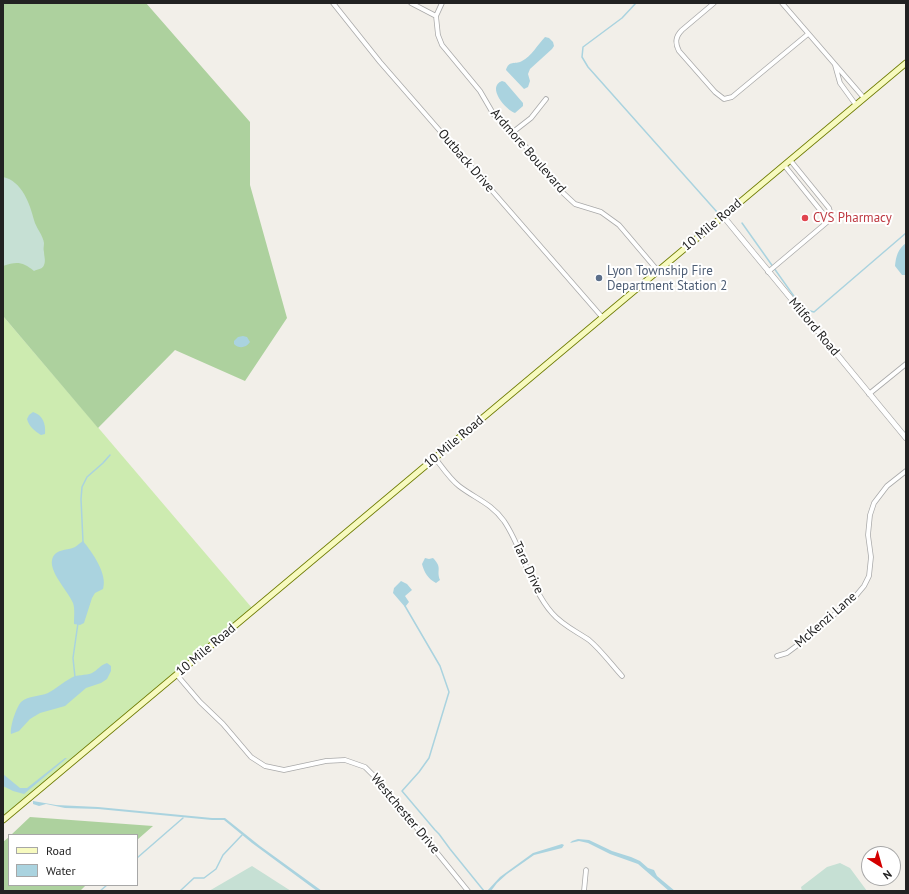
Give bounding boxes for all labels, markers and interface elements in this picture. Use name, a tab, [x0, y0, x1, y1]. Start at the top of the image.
street label: Ardmore Boulevard	[487, 106, 569, 196]
street label: Outback Drive	[434, 126, 498, 196]
street label: 10 Mile Road	[679, 196, 745, 254]
place label: CVS Pharmacy	[813, 210, 892, 226]
marker: CVS Pharmacy	[800, 213, 810, 223]
place label: Lyon Township Fire Department Station 2	[607, 263, 727, 294]
marker: Lyon Township Fire Department Station 2	[594, 273, 604, 283]
street label: Milford Road	[785, 295, 843, 359]
street label: 10 Mile Road	[421, 413, 487, 471]
street label: Tara Drive	[509, 539, 547, 597]
street label: McKenzi Lane	[792, 589, 860, 651]
street label: 10 Mile Road	[173, 621, 239, 679]
street label: Westchester Drive	[367, 771, 443, 857]
legend	[8, 834, 138, 886]
text: Road	[46, 843, 71, 858]
north arrow	[861, 846, 901, 886]
text: Water	[46, 863, 76, 878]
text: N	[881, 867, 895, 883]

